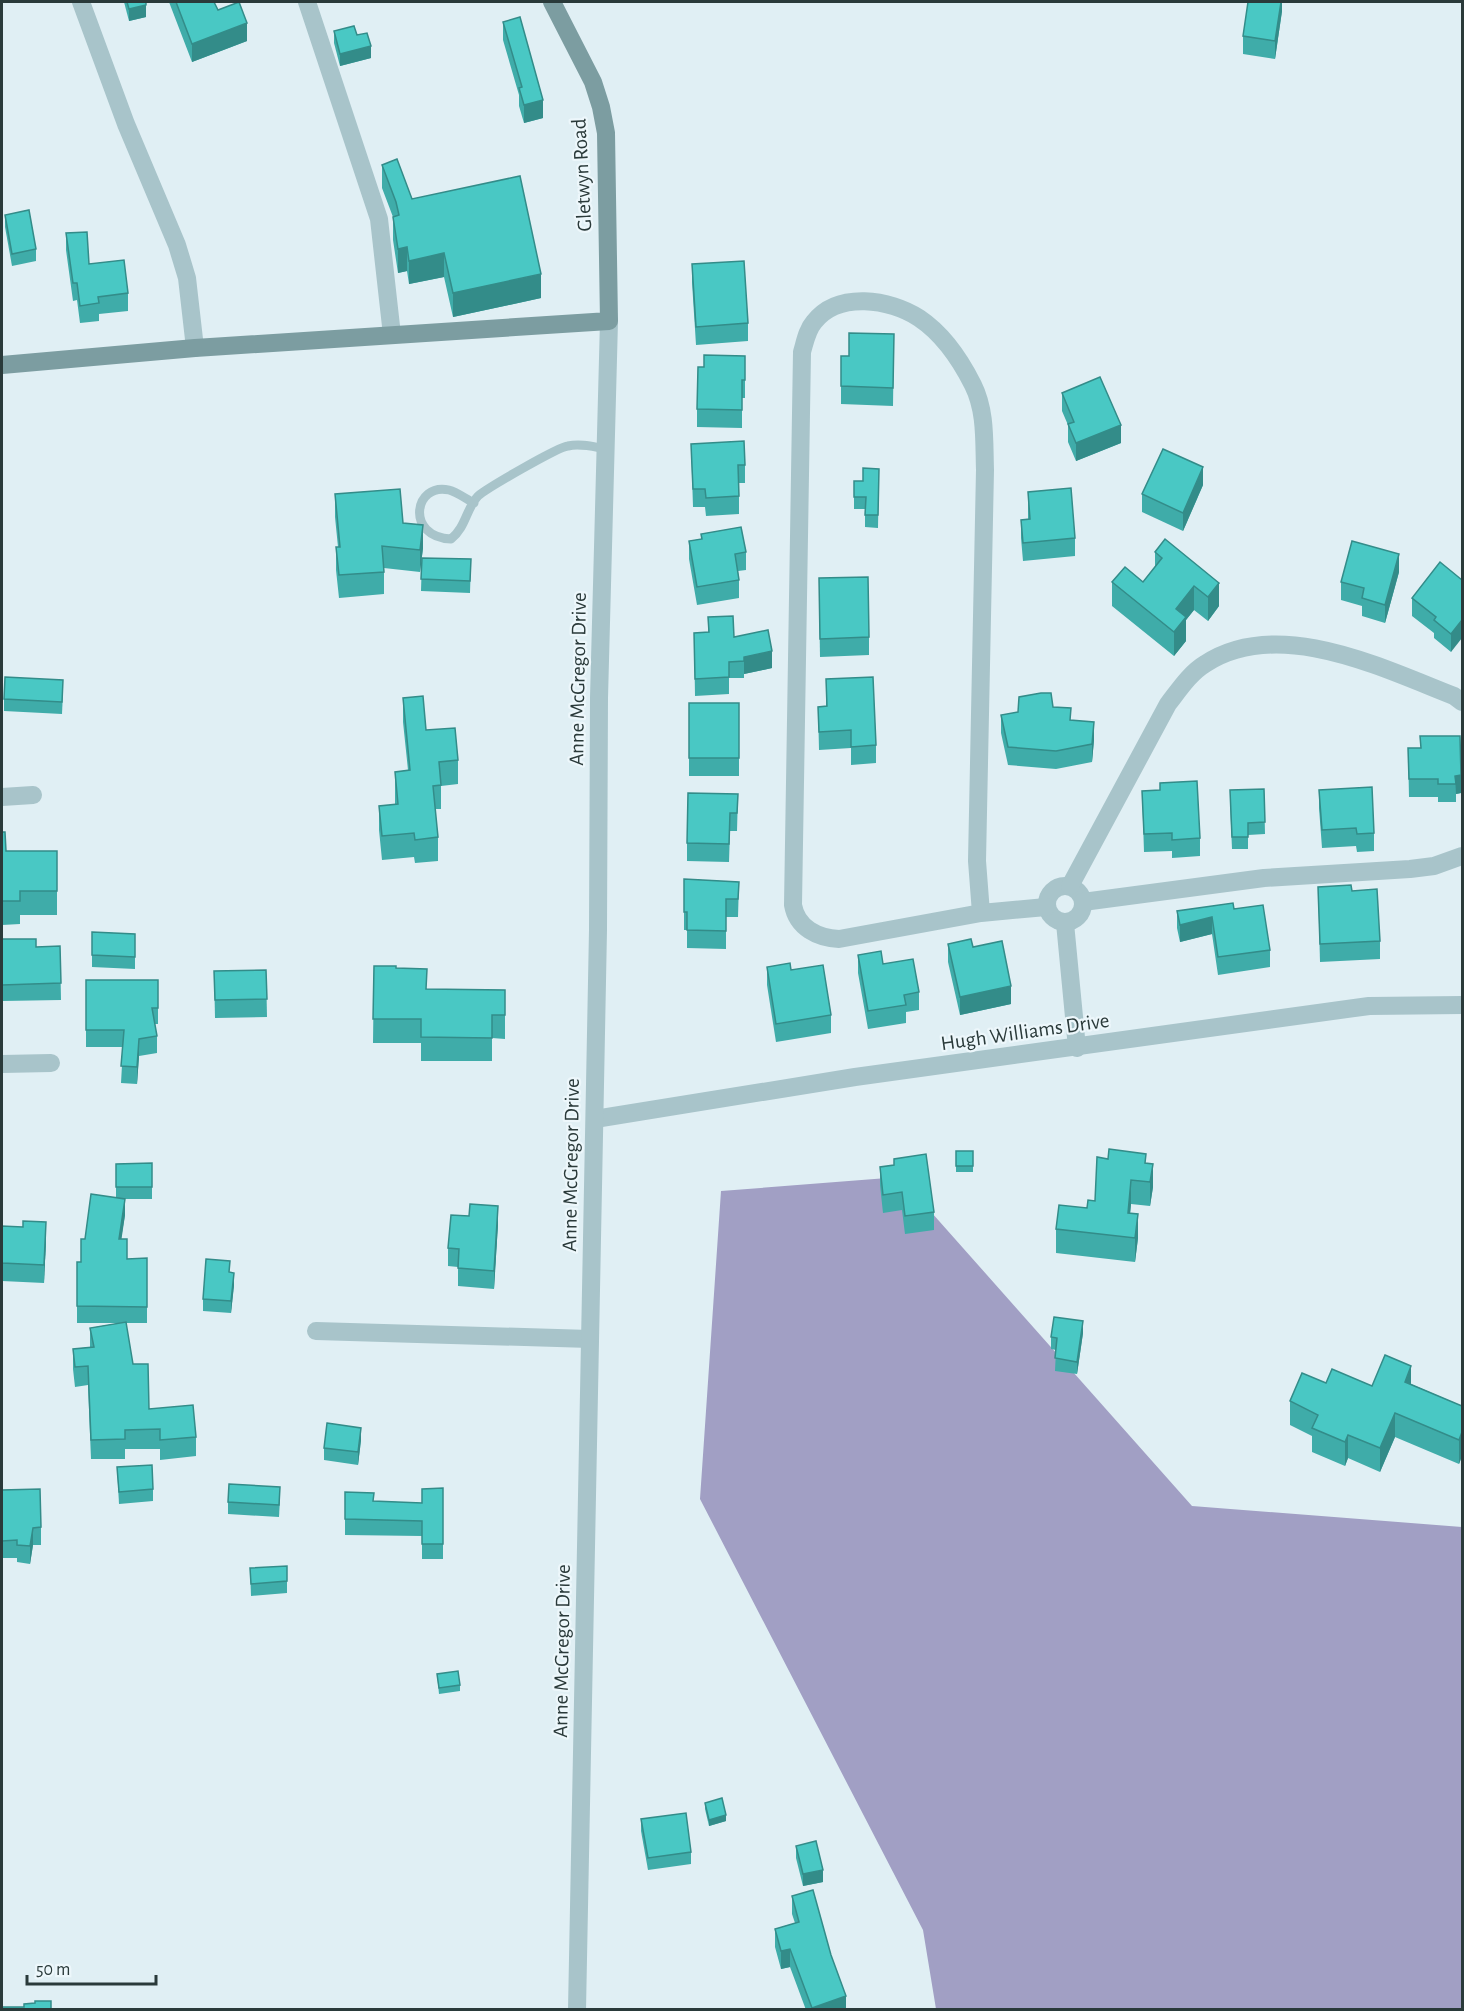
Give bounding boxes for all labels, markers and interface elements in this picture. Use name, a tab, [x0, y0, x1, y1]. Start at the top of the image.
street label: Gletwyn Road	[569, 118, 595, 232]
street label: Anne McGregor Drive	[566, 592, 590, 766]
street label: Hugh Williams Drive	[939, 1010, 1111, 1054]
street label: Anne McGregor Drive	[559, 1078, 583, 1252]
street label: Anne McGregor Drive	[550, 1564, 574, 1738]
scale bar	[27, 1948, 156, 1986]
text: 50 m	[36, 1961, 70, 1979]

